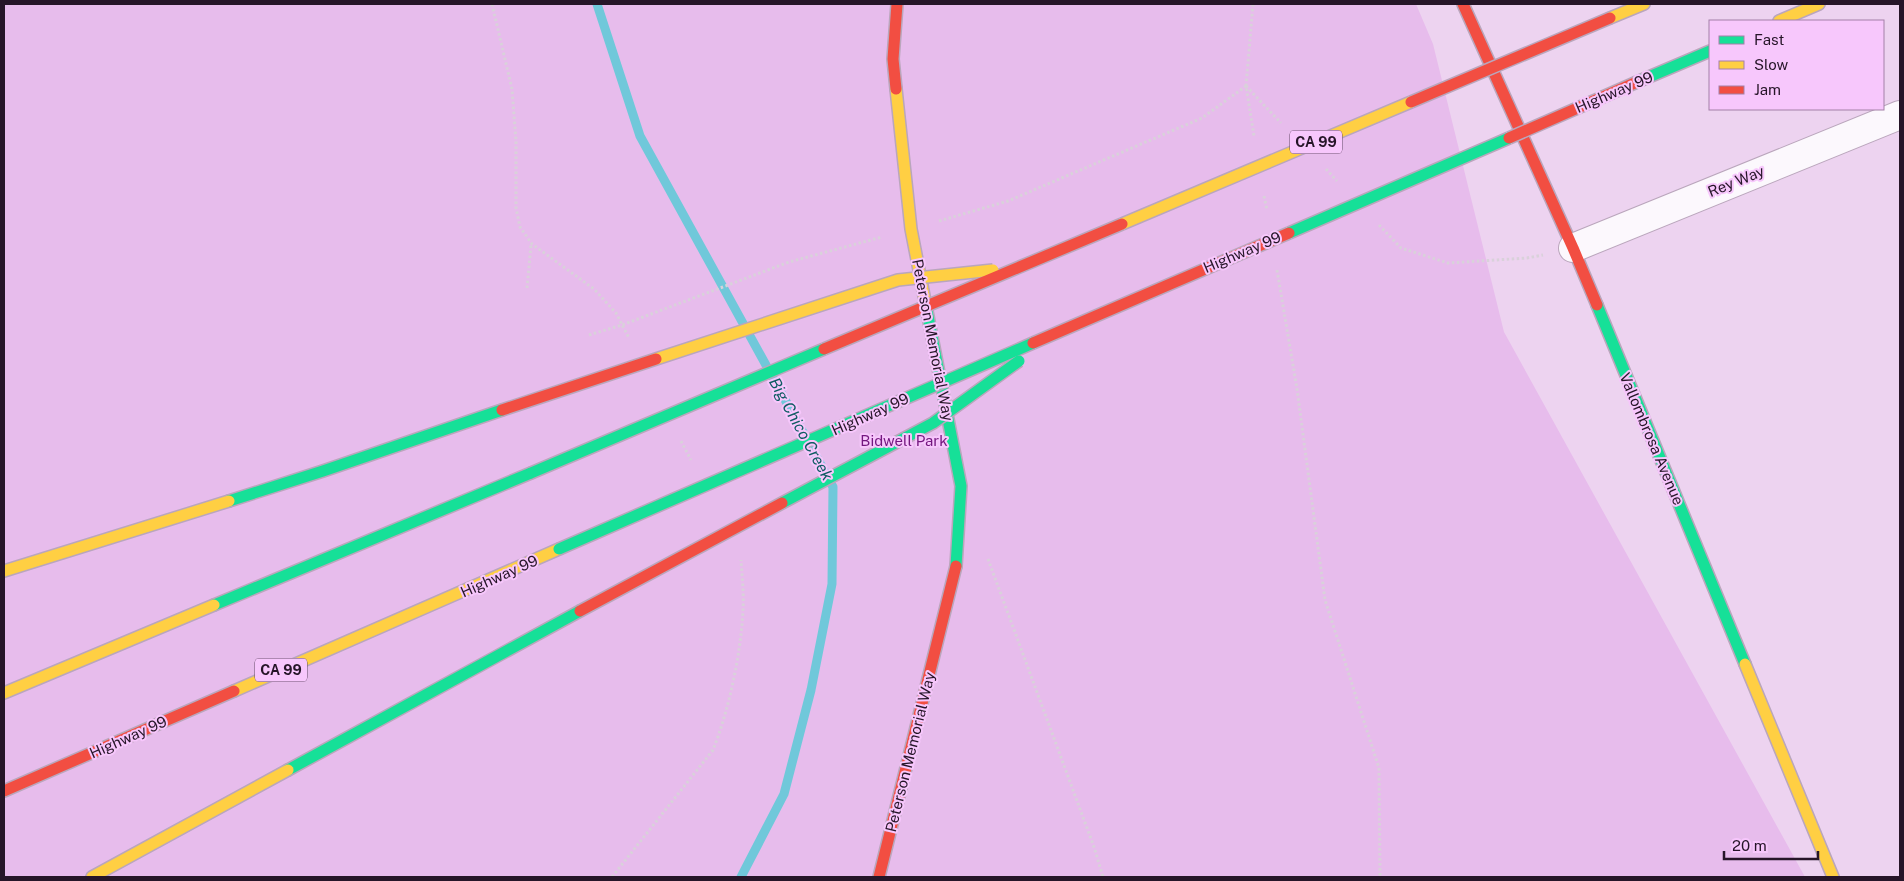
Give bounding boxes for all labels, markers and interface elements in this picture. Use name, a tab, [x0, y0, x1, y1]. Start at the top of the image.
legend	[1709, 20, 1884, 110]
text: Fast	[1754, 31, 1784, 48]
text: Slow	[1754, 56, 1789, 73]
street label: Highway 99	[1573, 68, 1655, 116]
text: Jam	[1754, 81, 1781, 98]
road number: CA 99	[1290, 130, 1342, 154]
street label: Rey Way	[1705, 162, 1767, 200]
street label: Highway 99	[1201, 228, 1283, 276]
street label: Peterson Memorial Way	[909, 258, 957, 422]
street label: Vallombrosa Avenue	[1616, 370, 1688, 508]
water label: Big Chico Creek	[765, 374, 837, 484]
street label: Highway 99	[829, 389, 911, 439]
park label: Bidwell Park	[860, 432, 948, 449]
street label: Highway 99	[458, 551, 540, 601]
road number: CA 99	[255, 658, 307, 682]
street label: Peterson Memorial Way	[882, 670, 938, 834]
street label: Highway 99	[87, 712, 169, 762]
scale bar	[1724, 828, 1818, 860]
text: 20 m	[1732, 837, 1767, 854]

